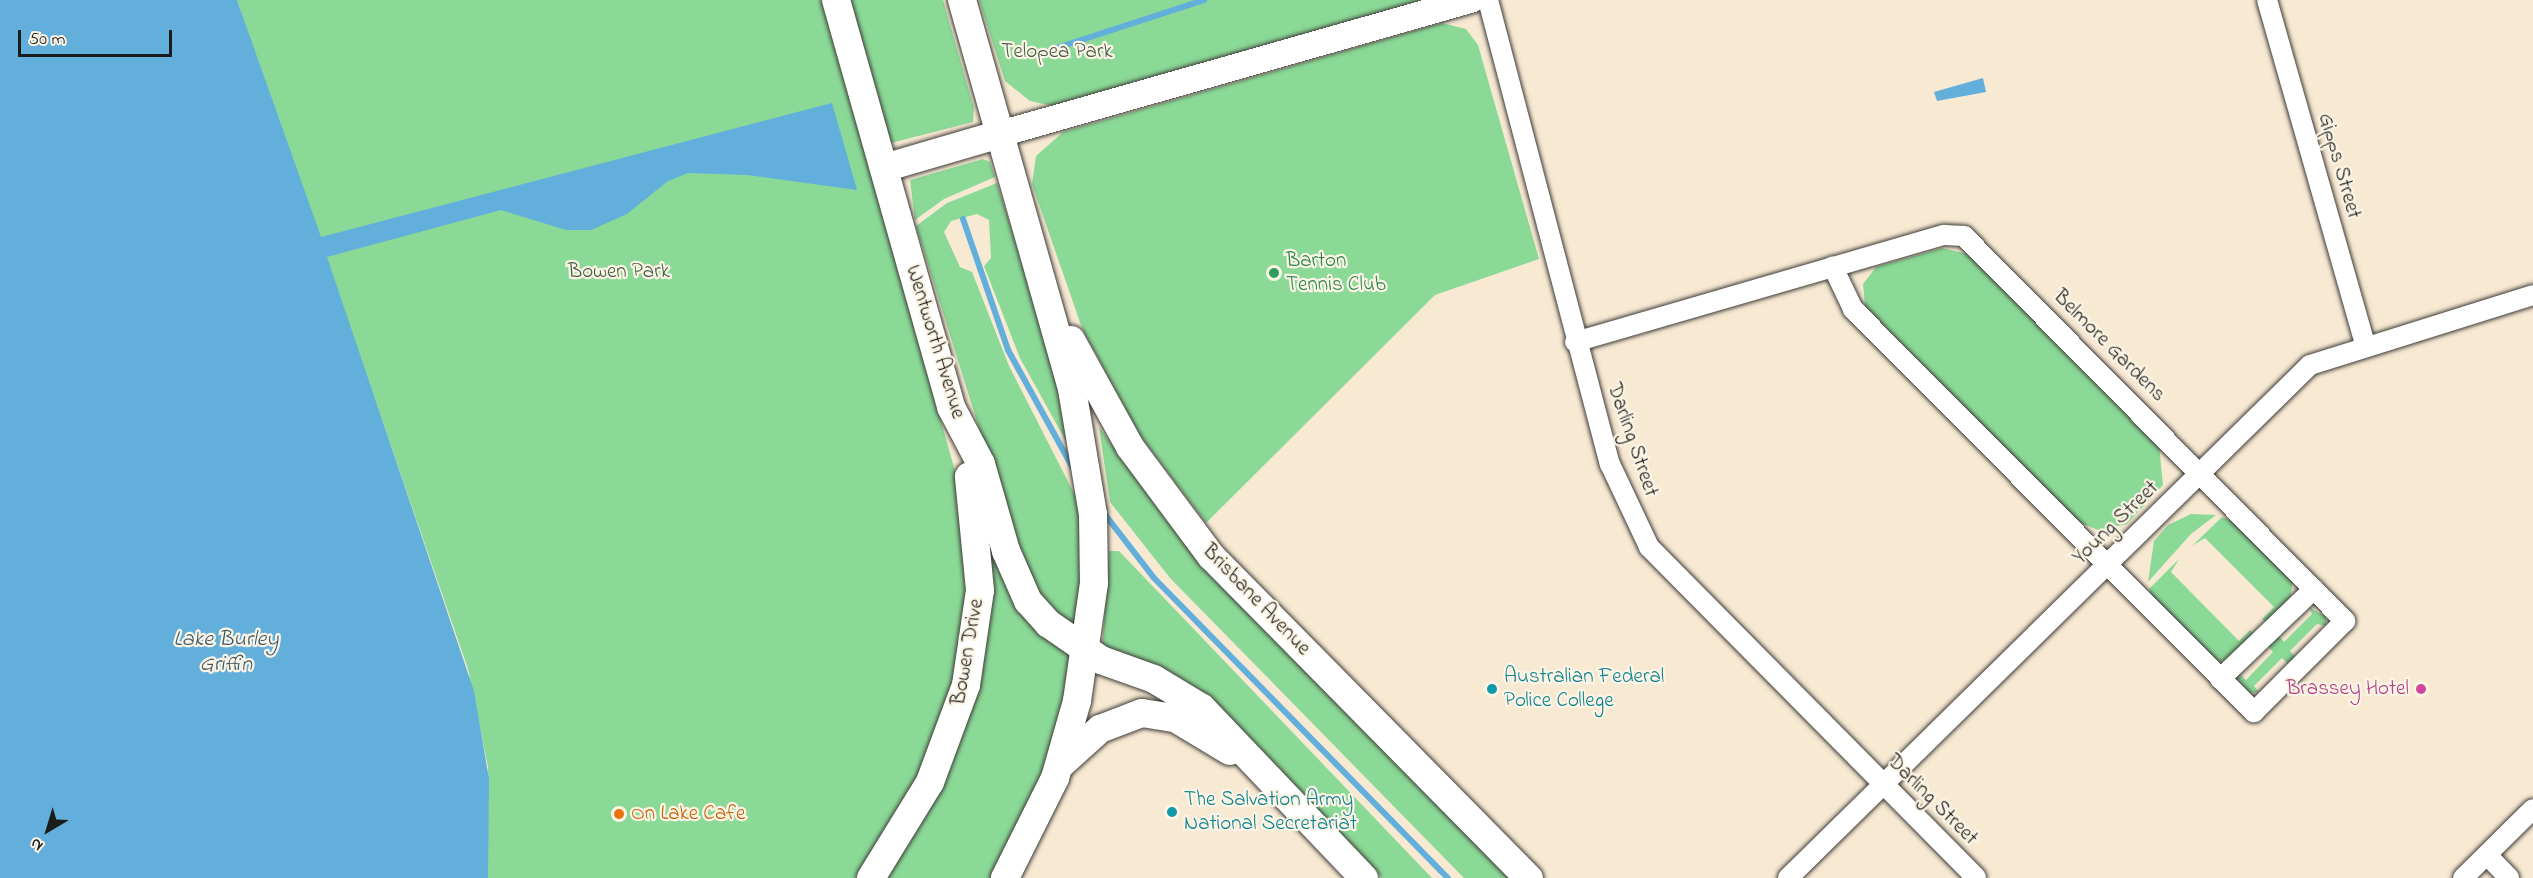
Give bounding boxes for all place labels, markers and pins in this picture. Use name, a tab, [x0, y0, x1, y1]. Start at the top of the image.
place label: Barton Tennis Club	[1286, 248, 1386, 298]
marker: Barton Tennis Club	[1267, 266, 1281, 280]
place label: Australian Federal Police College	[1504, 664, 1664, 714]
place label: Brassey Hotel	[2286, 676, 2409, 702]
marker: Australian Federal Police College	[1485, 682, 1499, 696]
marker: Brassey Hotel	[2414, 682, 2428, 696]
place label: The Salvation Army National Secretariat	[1184, 787, 1357, 837]
place label: On Lake Cafe	[631, 801, 745, 827]
marker: The Salvation Army National Secretariat	[1165, 805, 1179, 819]
marker: On Lake Cafe	[612, 807, 626, 821]

